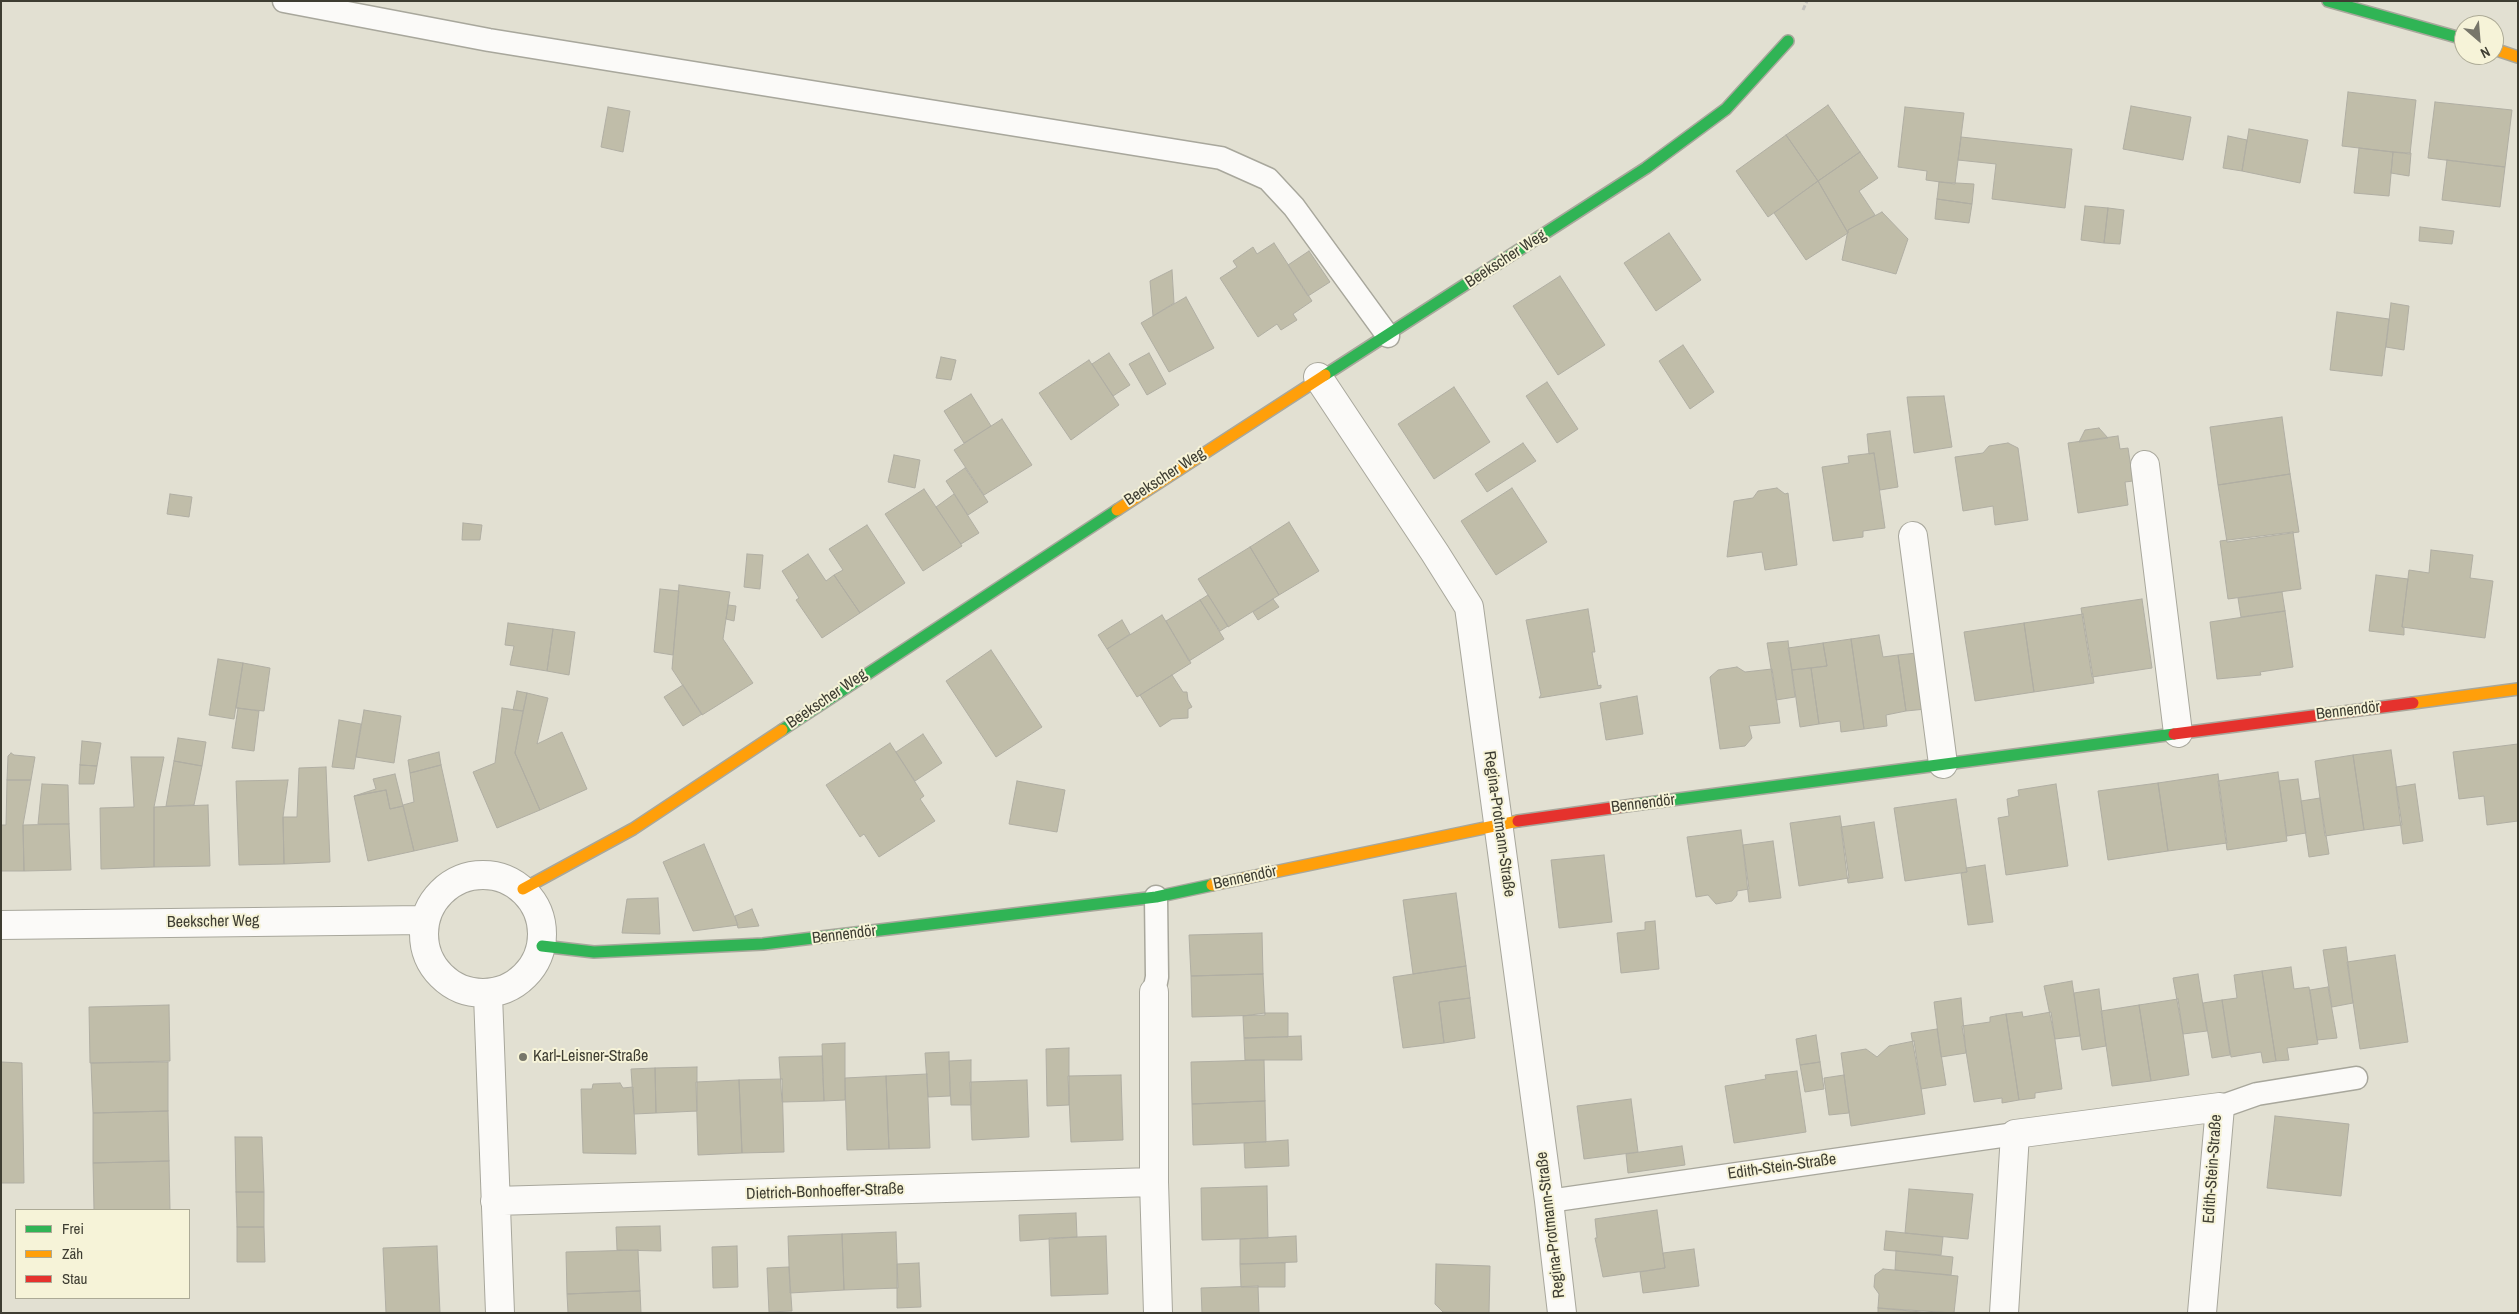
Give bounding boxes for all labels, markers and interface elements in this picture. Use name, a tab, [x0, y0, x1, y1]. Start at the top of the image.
north arrow	[2454, 15, 2504, 65]
text: N	[2478, 43, 2493, 62]
street label: Beekscher Weg	[1462, 226, 1550, 292]
street label: Beekscher Weg	[1121, 444, 1209, 510]
street label: Beekscher Weg	[783, 665, 871, 733]
street label: Bennendör	[2315, 698, 2381, 724]
street label: Regina-Protmann-Straße	[1479, 750, 1519, 898]
street label: Bennendör	[1610, 791, 1676, 817]
street label: Bennendör	[1212, 862, 1278, 894]
street label: Beekscher Weg	[167, 912, 259, 932]
street label: Bennendör	[811, 922, 877, 948]
place label: Karl-Leisner-Straße	[533, 1047, 648, 1067]
marker: Karl-Leisner-Straße	[517, 1051, 529, 1063]
street label: Edith-Stein-Straße	[2200, 1114, 2226, 1224]
street label: Edith-Stein-Straße	[1727, 1150, 1837, 1184]
street label: Regina-Protmann-Straße	[1532, 1151, 1570, 1299]
street label: Dietrich-Bonhoeffer-Straße	[746, 1180, 904, 1204]
legend	[15, 1209, 190, 1299]
text: Frei	[62, 1218, 84, 1239]
text: Zäh	[62, 1243, 83, 1264]
text: Stau	[62, 1268, 87, 1289]

